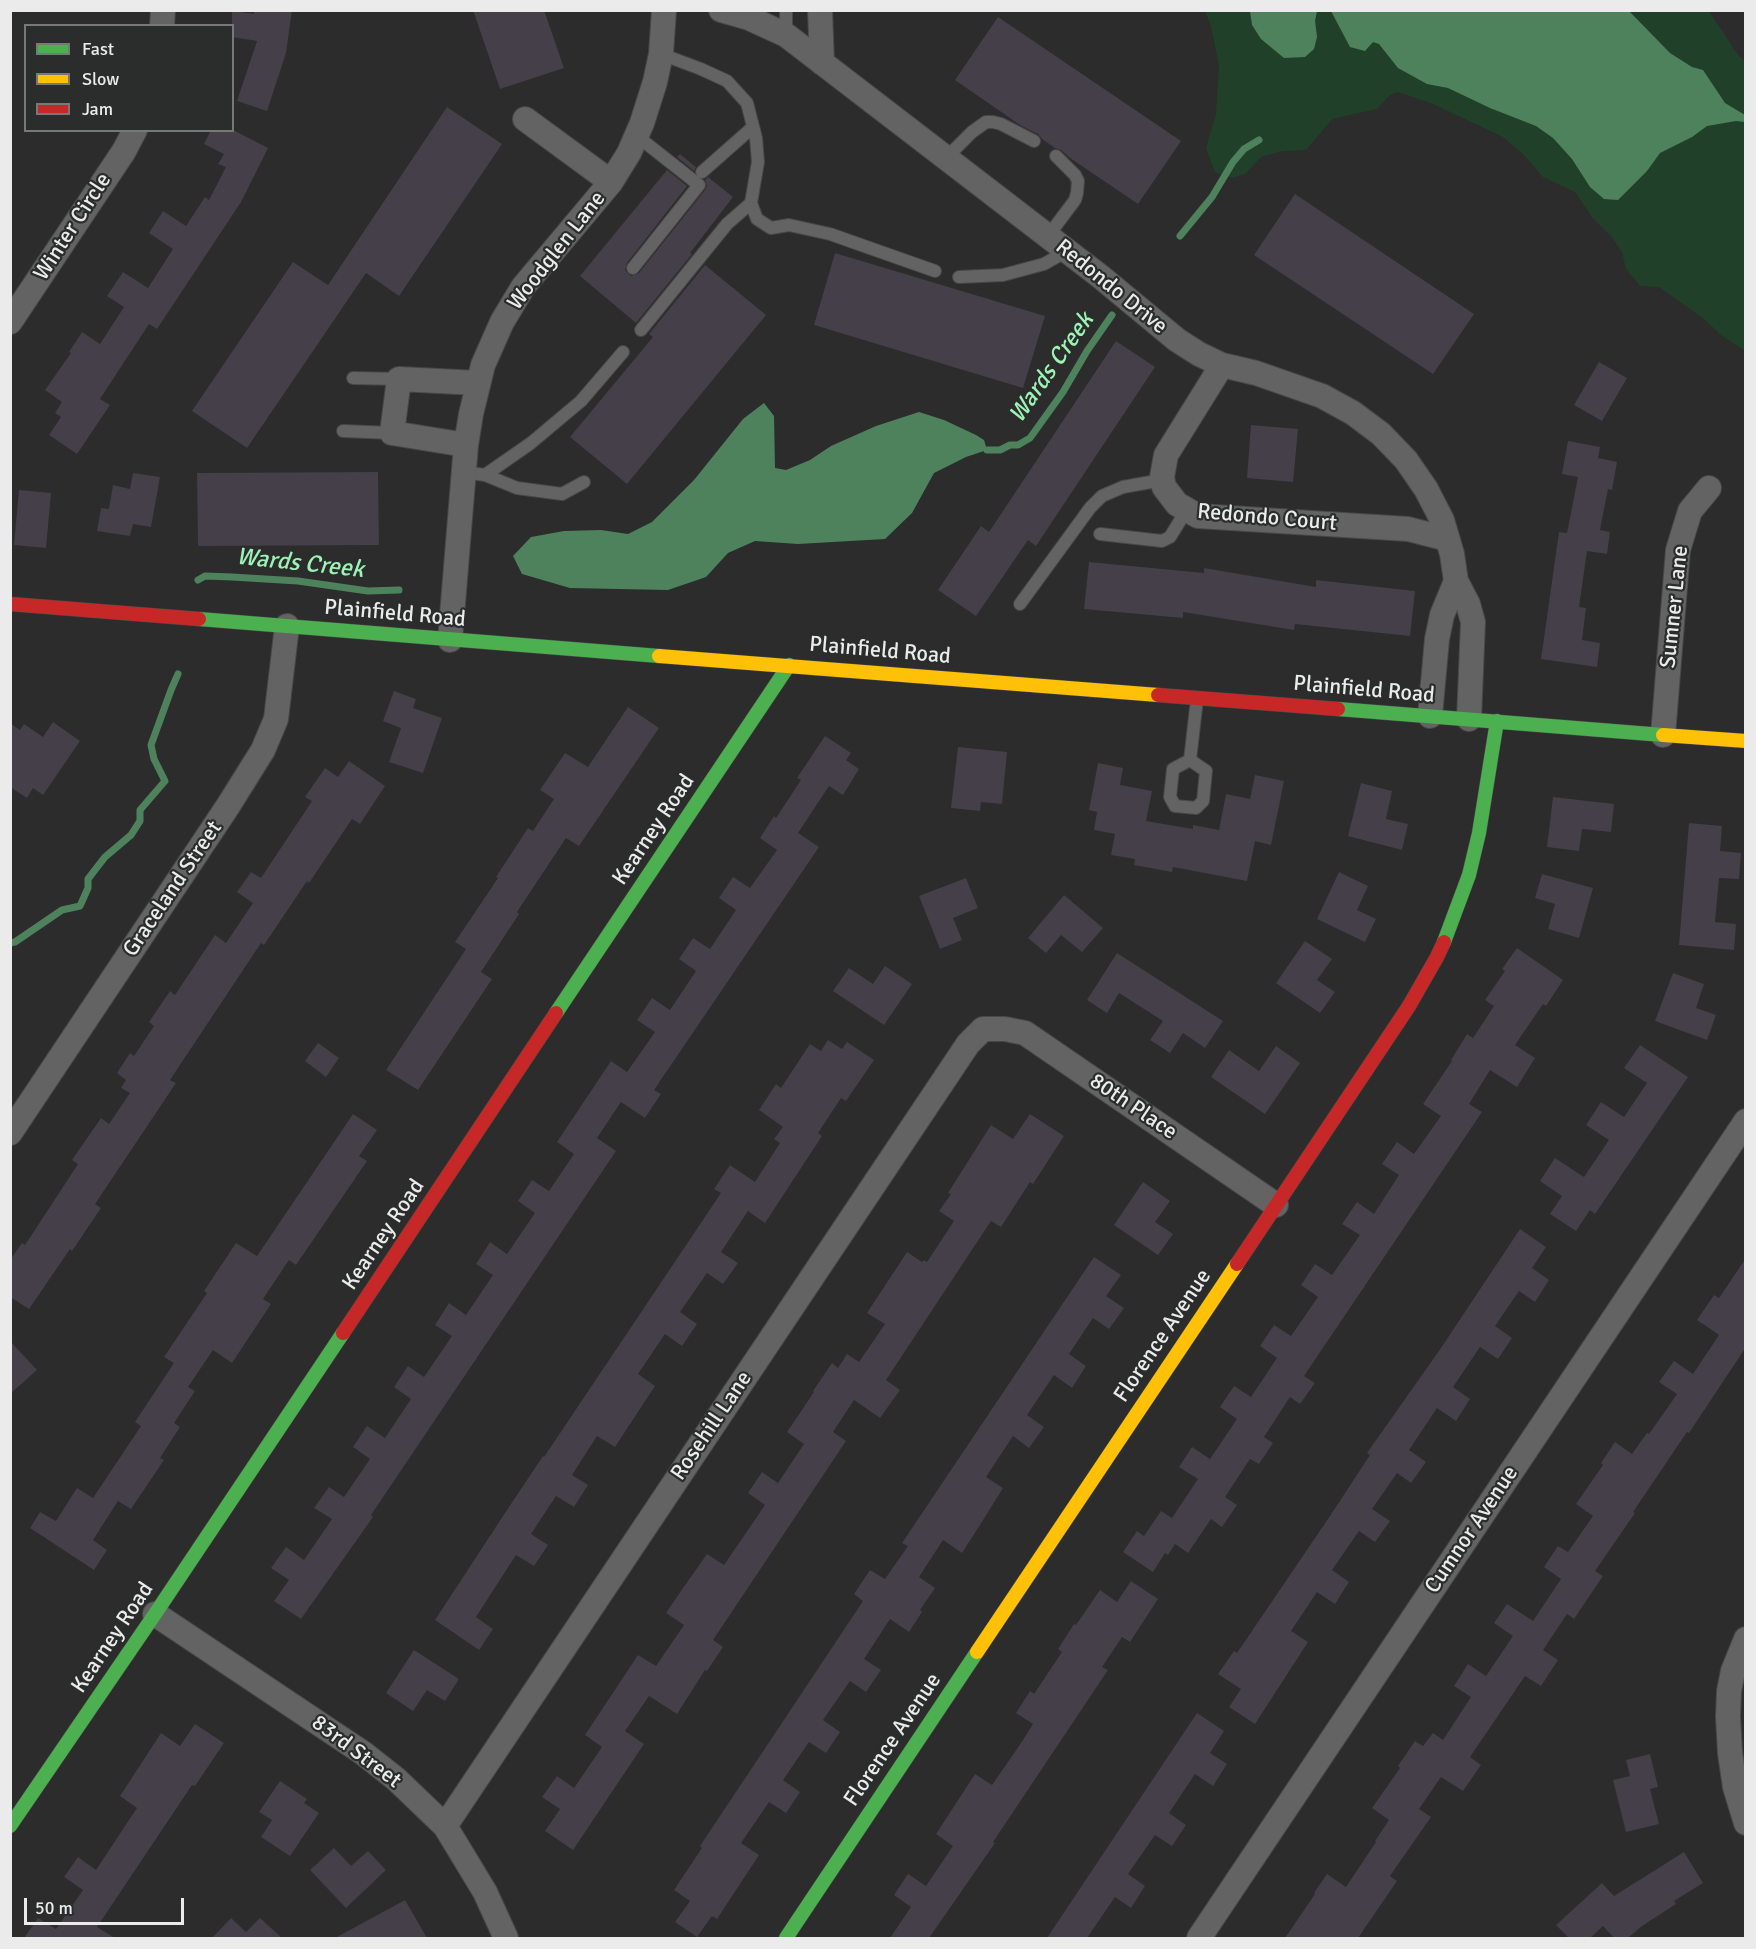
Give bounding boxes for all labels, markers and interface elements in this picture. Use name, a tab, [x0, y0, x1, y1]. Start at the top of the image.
legend	[24, 24, 234, 132]
text: Fast	[82, 38, 114, 60]
text: Slow	[82, 68, 119, 90]
text: Jam	[82, 98, 113, 120]
street label: Winter Circle	[29, 168, 117, 286]
street label: Woodglen Lane	[502, 186, 612, 316]
street label: Redondo Drive	[1050, 234, 1172, 340]
water label: Wards Creek	[1004, 307, 1100, 429]
street label: Redondo Court	[1196, 499, 1338, 537]
water label: Wards Creek	[235, 543, 365, 585]
street label: Sumner Lane	[1655, 544, 1695, 670]
street label: Plainfield Road	[323, 595, 467, 633]
street label: Plainfield Road	[808, 632, 952, 670]
street label: Plainfield Road	[1292, 671, 1436, 709]
street label: Kearney Road	[607, 770, 701, 890]
street label: Graceland Street	[118, 816, 228, 962]
street label: 80th Place	[1084, 1068, 1182, 1146]
street label: Kearney Road	[337, 1175, 431, 1295]
street label: Florence Avenue	[1109, 1264, 1217, 1408]
street label: Rosehill Lane	[666, 1366, 758, 1486]
street label: Cumnor Avenue	[1420, 1461, 1524, 1599]
street label: Kearney Road	[66, 1578, 160, 1698]
street label: Florence Avenue	[839, 1668, 947, 1812]
street label: 83rd Street	[306, 1710, 406, 1794]
scale bar	[27, 1886, 188, 1924]
text: 50 m	[35, 1897, 73, 1919]

